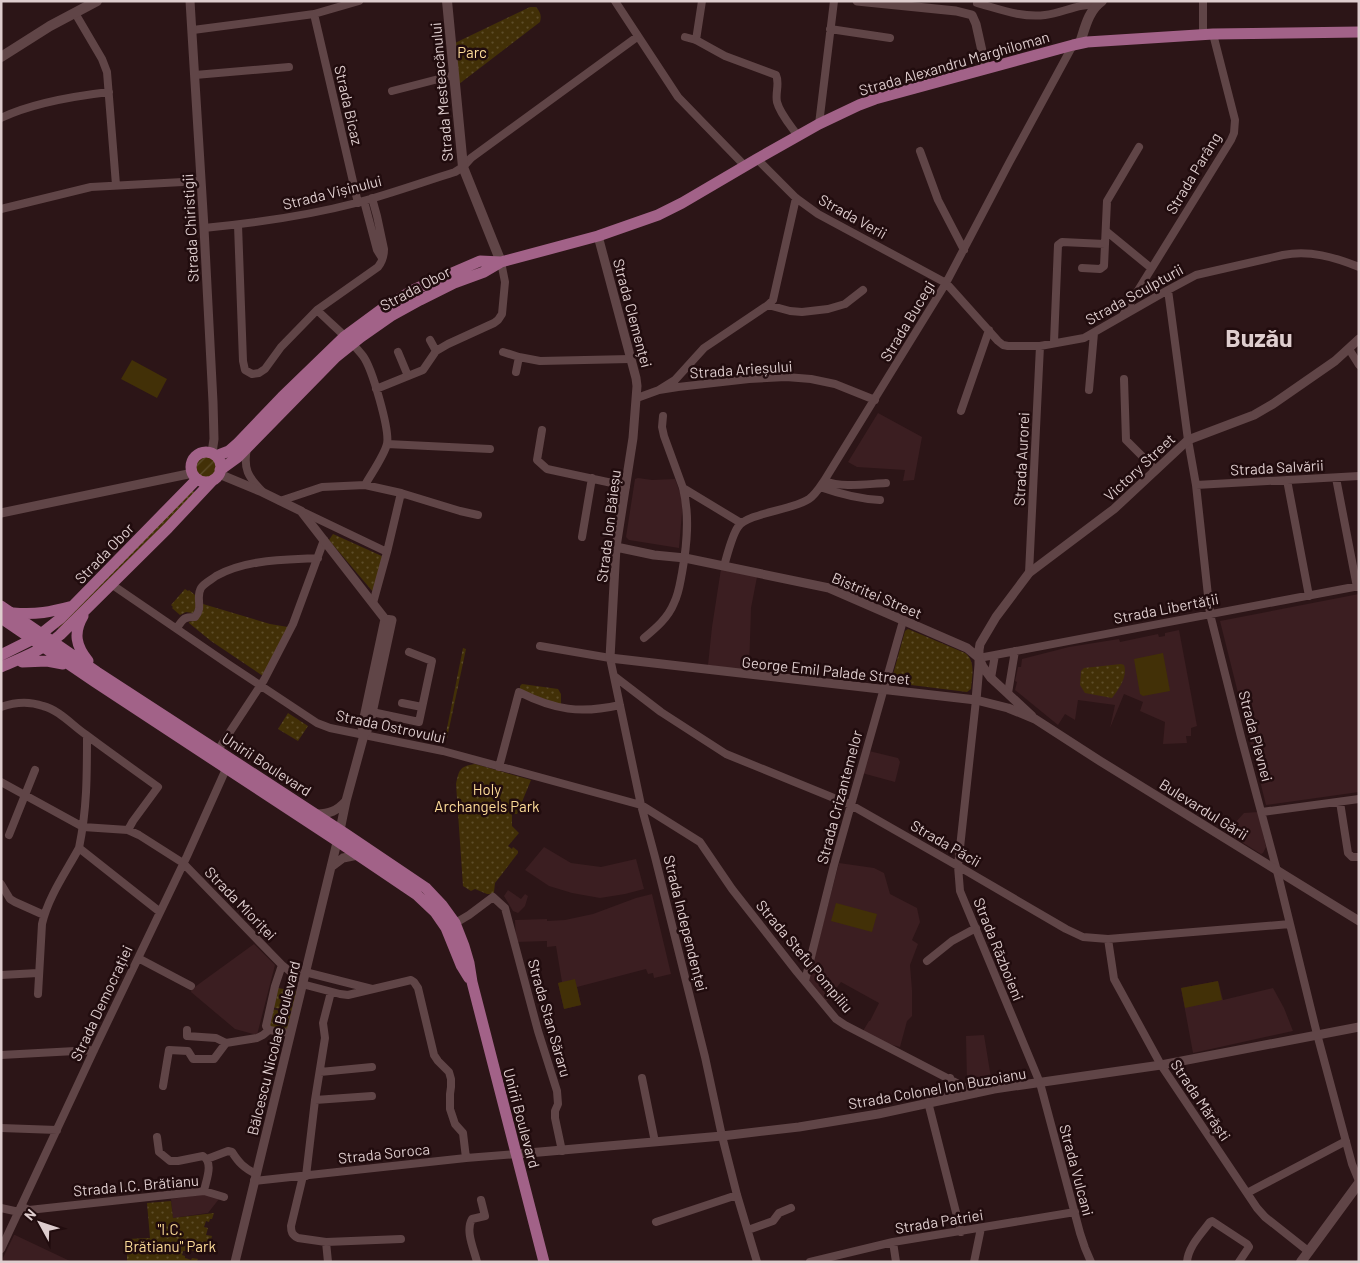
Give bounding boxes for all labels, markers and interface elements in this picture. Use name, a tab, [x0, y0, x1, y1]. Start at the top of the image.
street label: Strada Mesteacănului	[426, 22, 456, 162]
street label: Strada Alexandru Marghiloman	[857, 27, 1051, 99]
park label: Parc	[457, 43, 487, 61]
street label: Strada Bicaz	[331, 63, 367, 147]
street label: Strada Parâng	[1162, 129, 1224, 217]
street label: Strada Vișinului	[281, 171, 383, 213]
street label: Strada Chiristigii	[178, 173, 202, 283]
street label: Strada Verii	[816, 190, 890, 242]
street label: Strada Clemenței	[610, 257, 656, 369]
street label: Strada Sculpturii	[1082, 260, 1186, 328]
street label: Strada Obor	[377, 262, 454, 314]
street label: Strada Bucegi	[876, 277, 938, 365]
district label: Buzău	[1225, 322, 1293, 352]
street label: Strada Arieșului	[689, 356, 793, 382]
street label: Strada Aurorei	[1010, 412, 1032, 506]
street label: Victory Street	[1100, 430, 1178, 504]
street label: Strada Salvării	[1230, 456, 1324, 478]
street label: Strada Ion Băieșu	[592, 469, 624, 583]
street label: Strada Obor	[71, 519, 138, 587]
street label: Bistritei Street	[829, 568, 925, 622]
street label: Strada Libertății	[1112, 589, 1220, 627]
street label: George Emil Palade Street	[741, 652, 911, 688]
street label: Strada Plevnei	[1235, 689, 1277, 783]
street label: Strada Ostrovului	[334, 706, 448, 746]
street label: Unirii Boulevard	[219, 728, 315, 800]
street label: Strada Crizantemelor	[812, 728, 866, 866]
street label: Bulevardul Gării	[1156, 775, 1252, 843]
park label: Holy Archangels Park	[434, 780, 540, 815]
street label: Strada Păcii	[908, 816, 984, 870]
street label: Strada Independenței	[660, 853, 712, 993]
street label: Strada Mioriței	[201, 862, 281, 944]
street label: Strada Războieni	[970, 895, 1028, 1003]
street label: Strada Stefu Pompiliu	[753, 896, 857, 1016]
street label: Strada Democrației	[66, 942, 136, 1064]
street label: Strada Stan Săraru	[525, 957, 575, 1079]
street label: Bălcescu Nicolae Boulevard	[243, 959, 303, 1137]
street label: Strada Mărăști	[1167, 1056, 1235, 1144]
street label: Strada Colonel Ion Buzoianu	[847, 1063, 1027, 1113]
street label: Unirii Boulevard	[500, 1066, 544, 1170]
street label: Strada Vulcani	[1056, 1122, 1098, 1218]
street label: Strada Soroca	[337, 1139, 431, 1167]
street label: Strada I.C. Brătianu	[72, 1171, 200, 1199]
north arrow	[15, 1198, 65, 1248]
text: N	[20, 1205, 39, 1223]
street label: Strada Patriei	[894, 1205, 984, 1237]
park label: "I.C. Brătianu" Park	[124, 1220, 216, 1255]

